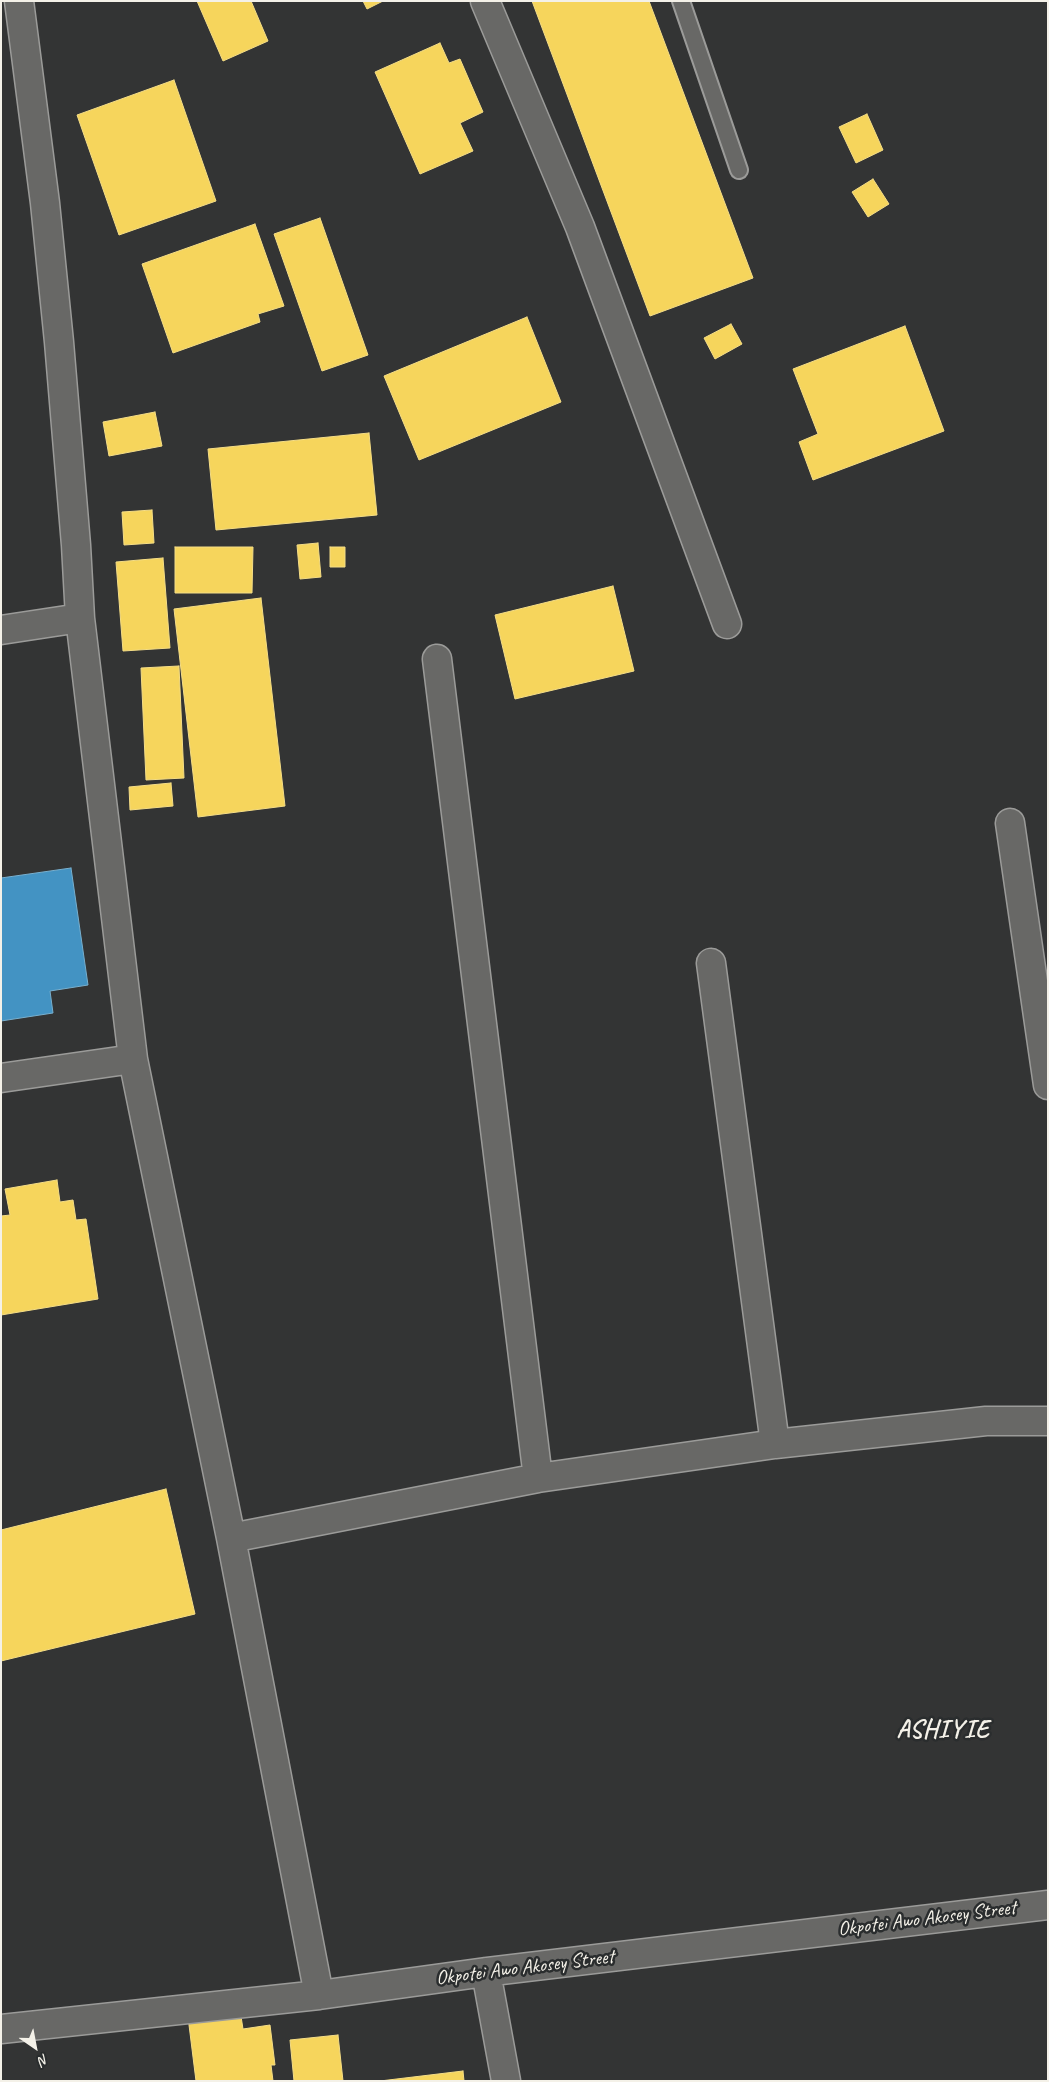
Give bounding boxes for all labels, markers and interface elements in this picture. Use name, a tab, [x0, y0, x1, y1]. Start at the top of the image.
district label: ASHIYIE	[896, 1715, 990, 1745]
street label: Okpotei Awo Akosey Street	[837, 1896, 1017, 1942]
street label: Okpotei Awo Akosey Street	[435, 1945, 615, 1991]
north arrow	[10, 2022, 60, 2072]
text: N	[35, 2051, 52, 2069]

